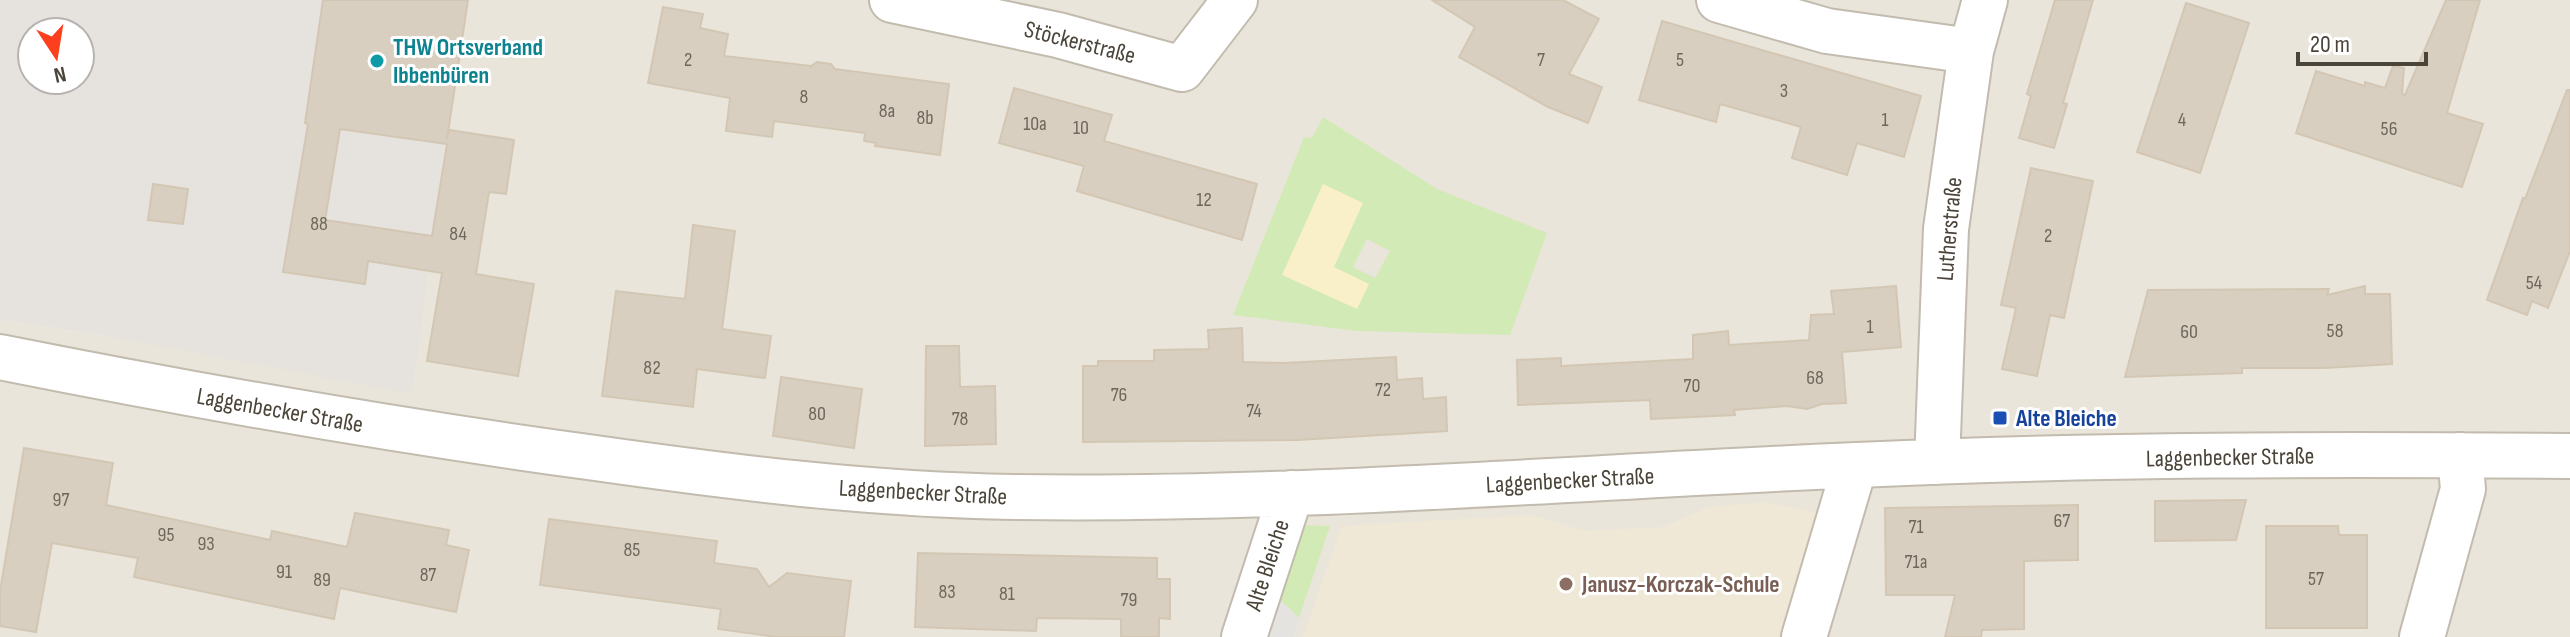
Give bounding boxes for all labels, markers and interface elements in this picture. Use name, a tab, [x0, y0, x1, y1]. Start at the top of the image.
street label: Stöckerstraße	[1021, 15, 1138, 70]
north arrow	[16, 16, 96, 96]
scale bar	[2298, 16, 2426, 66]
text: 20 m	[2310, 30, 2350, 59]
place label: THW Ortsverband Ibbenbüren	[393, 33, 543, 90]
house number: 2	[684, 48, 692, 72]
house number: 7	[1537, 48, 1545, 72]
house number: 5	[1676, 48, 1684, 72]
marker: THW Ortsverband Ibbenbüren	[368, 52, 386, 70]
text: N	[51, 60, 68, 89]
house number: 3	[1780, 79, 1788, 103]
house number: 8	[800, 85, 808, 109]
house number: 8a	[879, 99, 895, 123]
house number: 8b	[916, 106, 934, 130]
house number: 1	[1882, 108, 1889, 132]
house number: 4	[2178, 108, 2186, 132]
house number: 10a	[1023, 112, 1047, 136]
house number: 10	[1073, 116, 1089, 140]
house number: 56	[2381, 117, 2397, 141]
street label: Lutherstraße	[1931, 176, 1968, 282]
house number: 12	[1196, 188, 1212, 212]
house number: 88	[310, 212, 328, 236]
house number: 84	[449, 222, 467, 246]
house number: 2	[2044, 224, 2052, 248]
house number: 54	[2526, 271, 2542, 295]
house number: 1	[1867, 315, 1874, 339]
house number: 58	[2327, 319, 2343, 343]
house number: 60	[2180, 320, 2198, 344]
house number: 82	[643, 356, 661, 380]
house number: 68	[1806, 366, 1824, 390]
house number: 70	[1684, 374, 1700, 398]
house number: 72	[1375, 378, 1391, 402]
street label: Laggenbecker Straße	[194, 382, 365, 439]
house number: 76	[1111, 383, 1127, 407]
house number: 74	[1246, 399, 1262, 423]
house number: 80	[808, 402, 826, 426]
place label: Alte Bleiche	[2015, 404, 2117, 433]
house number: 78	[952, 407, 968, 431]
marker: Alte Bleiche	[1991, 409, 2009, 427]
street label: Laggenbecker Straße	[2146, 442, 2315, 473]
street label: Laggenbecker Straße	[1485, 462, 1655, 499]
street label: Laggenbecker Straße	[838, 474, 1008, 511]
house number: 97	[53, 488, 69, 512]
house number: 67	[2054, 509, 2070, 533]
house number: 71	[1908, 515, 1924, 539]
street label: Alte Bleiche	[1239, 516, 1296, 615]
house number: 95	[158, 523, 174, 547]
house number: 93	[197, 532, 215, 556]
house number: 85	[624, 538, 640, 562]
house number: 71a	[1905, 550, 1927, 574]
house number: 91	[276, 560, 292, 584]
house number: 87	[420, 563, 436, 587]
house number: 57	[2308, 567, 2324, 591]
house number: 89	[313, 568, 331, 592]
place label: Janusz-Korczak-Schule	[1581, 570, 1780, 599]
marker: Janusz-Korczak-Schule	[1557, 575, 1575, 593]
house number: 83	[938, 580, 956, 604]
house number: 81	[999, 582, 1015, 606]
house number: 79	[1121, 588, 1137, 612]

